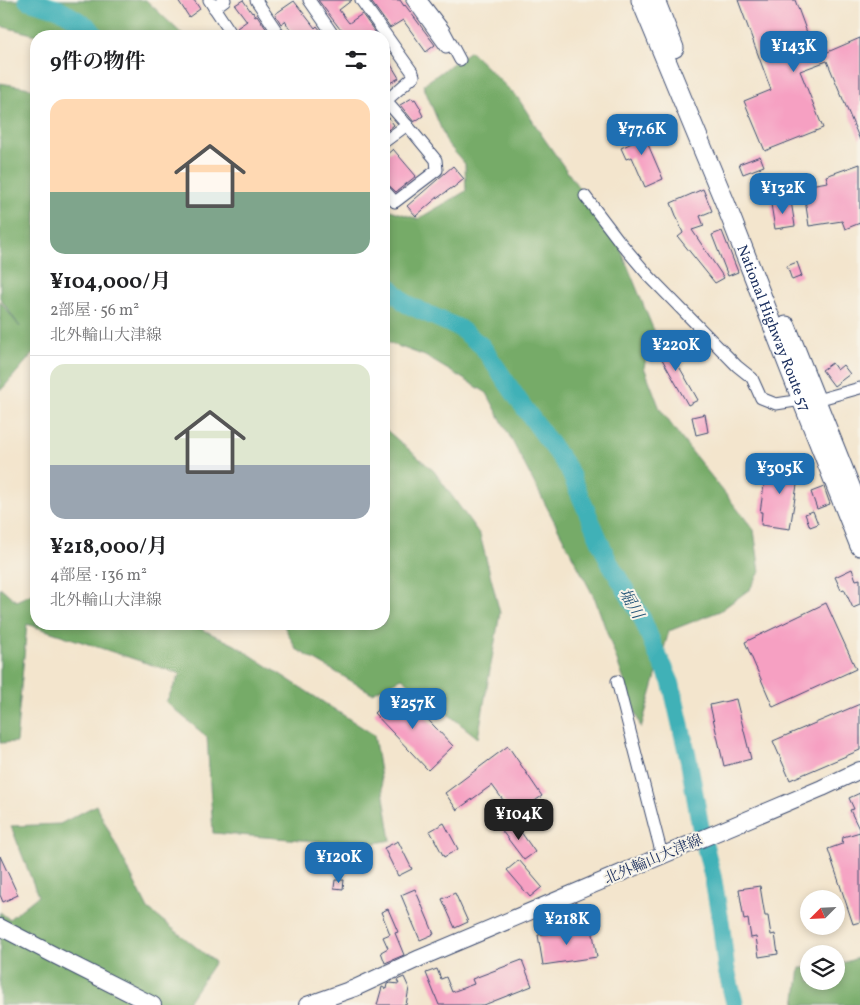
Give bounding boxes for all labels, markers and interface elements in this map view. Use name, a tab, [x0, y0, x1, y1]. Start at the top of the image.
pin: ¥143K	[759, 30, 829, 73]
text: ¥143K	[771, 36, 817, 58]
icon: filters	[342, 46, 370, 74]
text: 9件の物件	[50, 48, 146, 77]
pin: ¥77.6K	[601, 114, 683, 156]
text: ¥77.6K	[618, 119, 666, 141]
icon: home	[165, 131, 255, 221]
pin: ¥132K	[748, 172, 818, 215]
text: ¥132K	[761, 178, 805, 200]
street label: National Highway Route 57	[731, 242, 815, 415]
text: ¥104,000/月	[50, 268, 171, 297]
text: 2部屋 · 56 m²	[50, 300, 139, 322]
text: 北外輪山大津線	[50, 325, 162, 347]
pin: ¥220K	[641, 330, 711, 372]
text: ¥220K	[652, 335, 700, 357]
icon: home	[165, 397, 255, 487]
pin: ¥305K	[745, 452, 815, 495]
text: ¥305K	[756, 458, 804, 480]
text: ¥218,000/月	[50, 533, 168, 562]
text: 4部屋 · 136 m²	[50, 565, 147, 587]
water label: 堀川	[613, 585, 649, 625]
text: 北外輪山大津線	[50, 590, 162, 612]
pin: ¥257K	[378, 688, 448, 730]
text: ¥257K	[390, 693, 436, 715]
pin: ¥104K	[484, 798, 554, 841]
text: ¥104K	[495, 804, 543, 826]
street label: 北外輪山大津線	[601, 830, 706, 891]
pin: ¥120K	[304, 842, 374, 884]
text: ¥120K	[316, 847, 362, 869]
north arrow	[800, 890, 845, 935]
map controls	[800, 890, 845, 990]
pin: ¥218K	[532, 904, 602, 946]
text: ¥218K	[544, 909, 590, 931]
button: layers	[800, 945, 845, 990]

